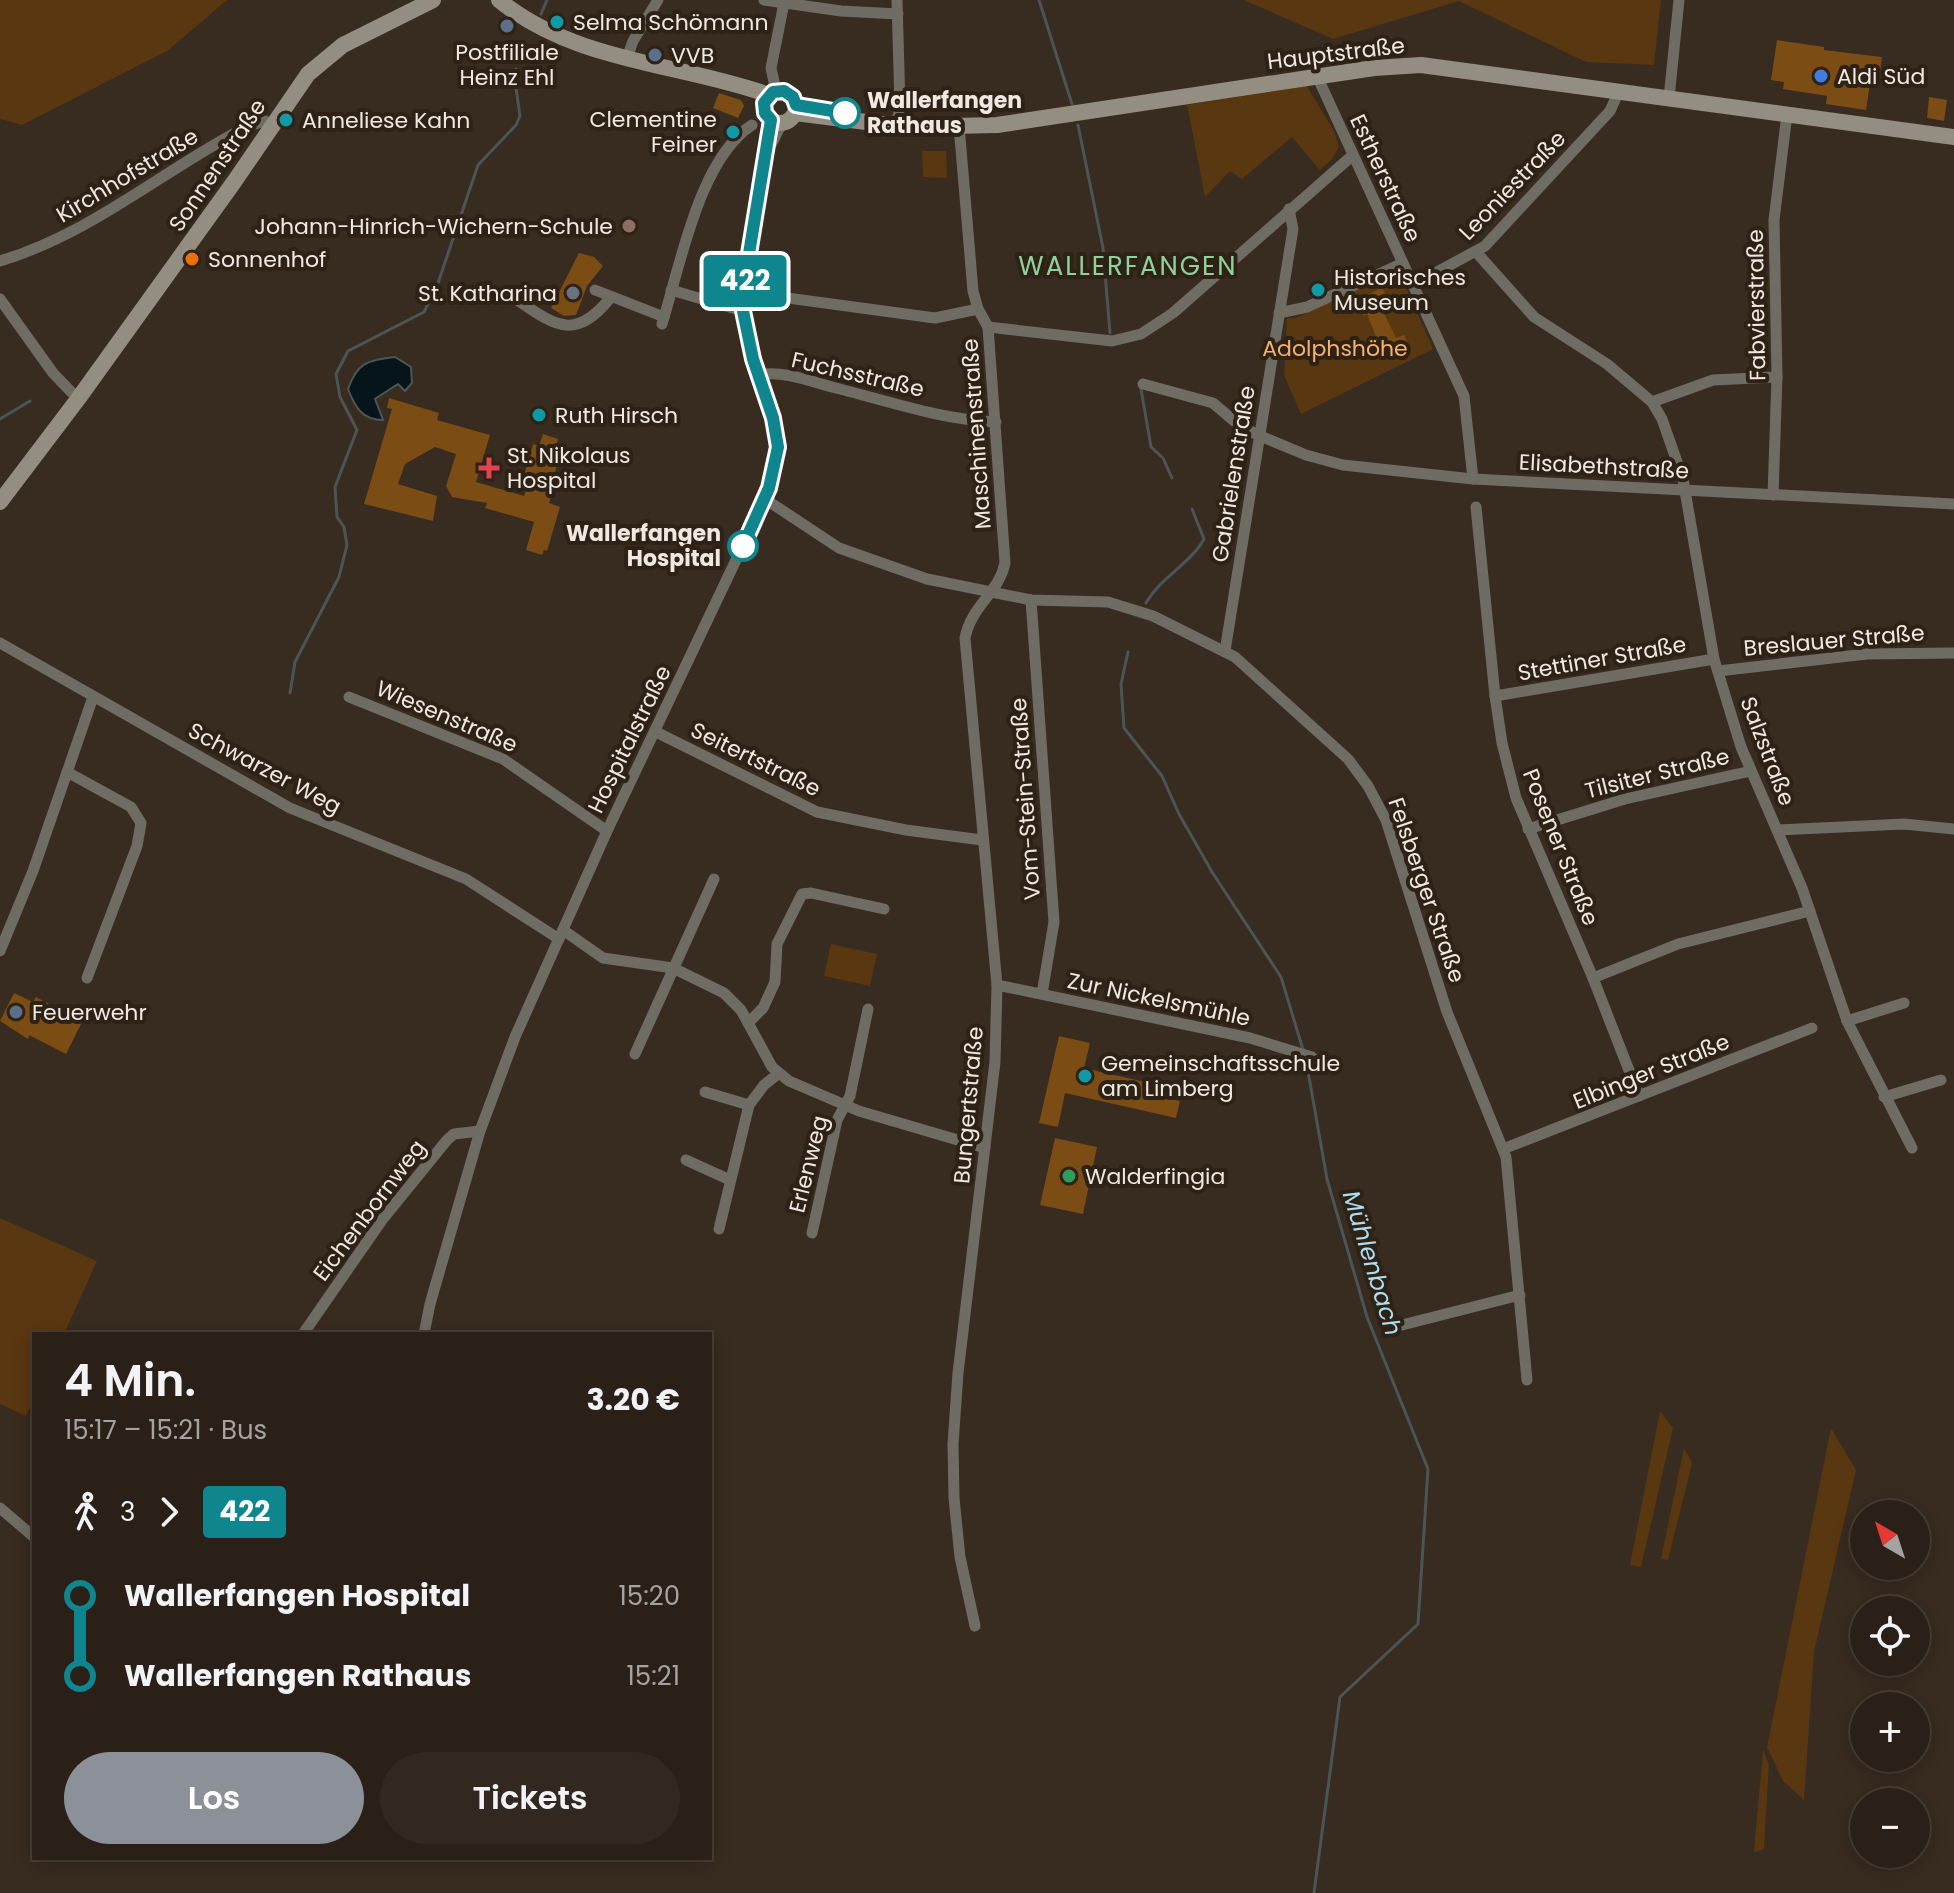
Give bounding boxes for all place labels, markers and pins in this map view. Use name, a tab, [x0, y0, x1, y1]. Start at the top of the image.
place label: Selma Schömann	[573, 7, 769, 38]
marker: Selma Schömann	[548, 13, 566, 31]
marker: Postfiliale Heinz Ehl	[498, 17, 516, 35]
place label: Postfiliale Heinz Ehl	[455, 37, 559, 93]
place label: VVB	[671, 40, 714, 71]
marker: VVB	[646, 46, 664, 64]
place label: Aldi Süd	[1837, 61, 1925, 92]
marker: Aldi Süd	[1812, 67, 1830, 85]
place label: Wallerfangen Rathaus	[867, 85, 1022, 141]
marker: Wallerfangen Rathaus	[830, 98, 860, 128]
place label: Clementine Feiner	[589, 104, 717, 160]
place label: Anneliese Kahn	[302, 105, 470, 136]
marker: Anneliese Kahn	[277, 111, 295, 129]
marker: Clementine Feiner	[724, 123, 742, 141]
place label: Johann-Hinrich-Wichern-Schule	[254, 211, 613, 242]
marker: Johann-Hinrich-Wichern-Schule	[620, 217, 638, 235]
place label: Sonnenhof	[208, 244, 326, 275]
marker: Sonnenhof	[183, 250, 201, 268]
place label: Historisches Museum	[1334, 262, 1466, 318]
place label: St. Katharina	[418, 278, 557, 309]
marker: Historisches Museum	[1309, 281, 1327, 299]
marker: St. Katharina	[564, 284, 582, 302]
place label: Ruth Hirsch	[555, 400, 678, 431]
marker: Ruth Hirsch	[530, 406, 548, 424]
place label: St. Nikolaus Hospital	[507, 440, 631, 496]
marker: St. Nikolaus Hospital	[478, 457, 500, 479]
place label: Wallerfangen Hospital	[566, 518, 721, 574]
marker: Wallerfangen Hospital	[728, 531, 758, 561]
place label: Feuerwehr	[32, 997, 147, 1028]
marker: Feuerwehr	[7, 1003, 25, 1021]
place label: Gemeinschaftsschule am Limberg	[1101, 1048, 1340, 1104]
marker: Gemeinschaftsschule am Limberg	[1076, 1067, 1094, 1085]
place label: Walderfingia	[1085, 1161, 1225, 1192]
marker: Walderfingia	[1060, 1167, 1078, 1185]

